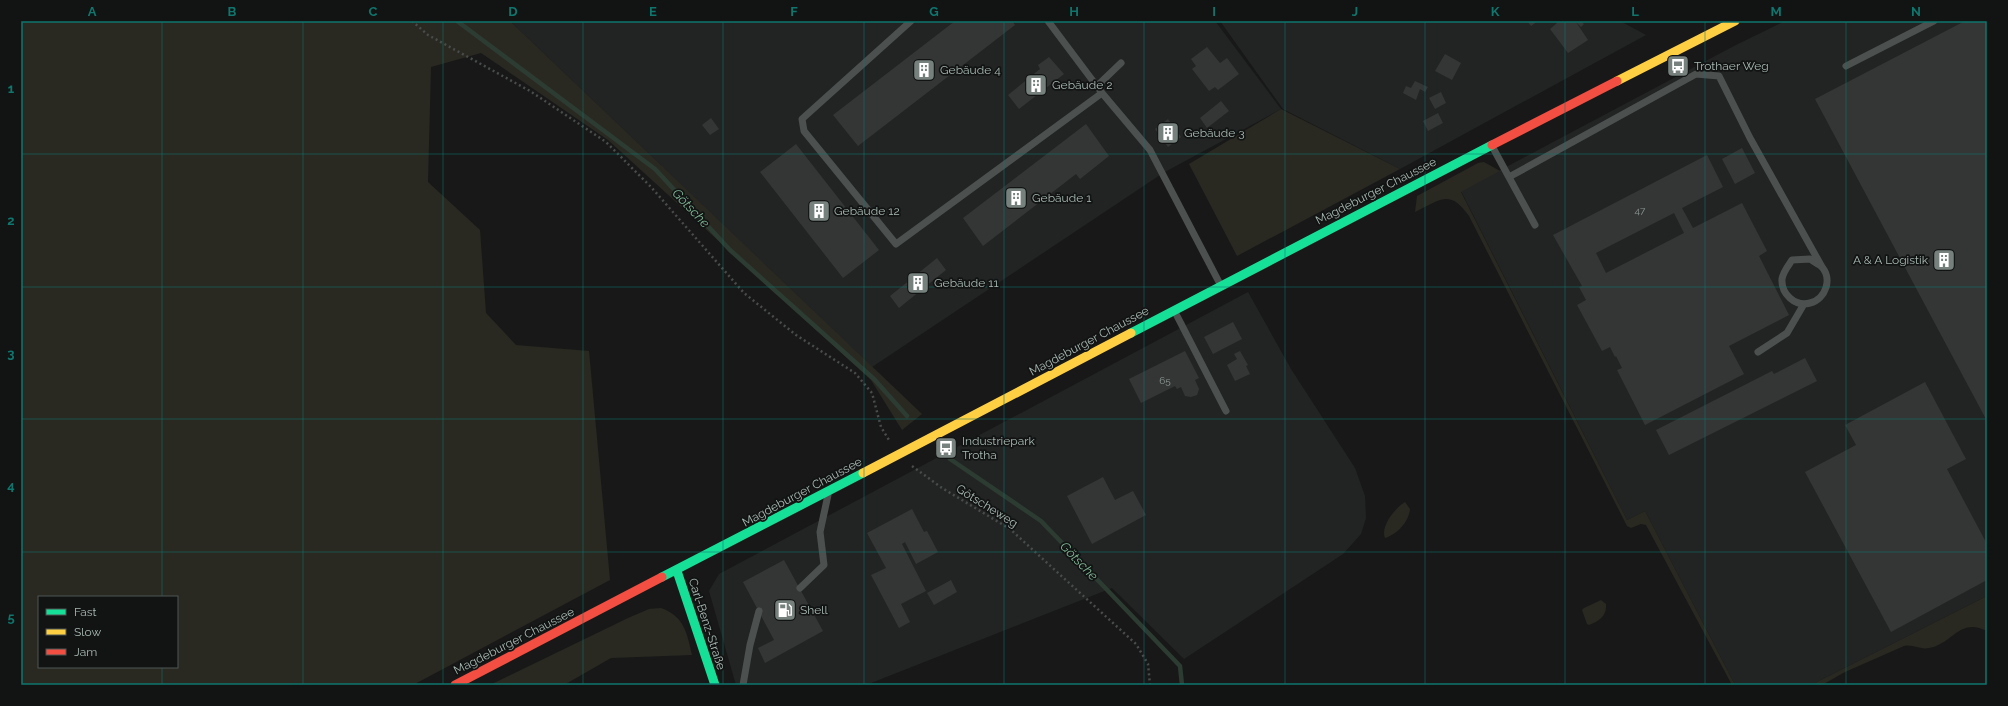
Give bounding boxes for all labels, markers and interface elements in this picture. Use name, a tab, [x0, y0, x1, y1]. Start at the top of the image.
text: A	[88, 4, 97, 19]
text: B	[228, 4, 237, 19]
text: C	[369, 4, 378, 19]
text: D	[508, 4, 518, 19]
text: E	[649, 4, 657, 19]
text: F	[790, 4, 798, 19]
text: G	[929, 4, 939, 19]
text: H	[1069, 4, 1079, 19]
text: I	[1212, 4, 1216, 19]
text: J	[1352, 4, 1358, 19]
text: K	[1491, 4, 1500, 19]
text: L	[1631, 4, 1639, 19]
text: M	[1770, 4, 1782, 19]
text: N	[1911, 4, 1921, 19]
bus stop icon: Trothaer Weg	[1665, 53, 1691, 79]
building icon: Gebäude 4	[911, 57, 937, 83]
place label: Trothaer Weg	[1694, 59, 1769, 73]
place label: Gebäude 4	[940, 63, 1001, 77]
building icon: Gebäude 2	[1023, 72, 1049, 98]
place label: Gebäude 2	[1052, 78, 1113, 92]
text: 1	[8, 81, 15, 96]
building icon: Gebäude 3	[1155, 120, 1181, 146]
place label: Gebäude 3	[1184, 126, 1245, 140]
street label: Magdeburger Chaussee	[1313, 154, 1439, 228]
water label: Götsche	[669, 185, 713, 231]
building icon: Gebäude 1	[1003, 185, 1029, 211]
place label: Gebäude 1	[1032, 191, 1091, 205]
building icon: Gebäude 12	[806, 198, 832, 224]
place label: Gebäude 12	[834, 204, 900, 218]
house number: 47	[1635, 205, 1646, 216]
text: 2	[7, 213, 15, 228]
building icon: A & A Logistik	[1931, 247, 1957, 273]
place label: A & A Logistik	[1853, 253, 1929, 267]
building icon: Gebäude 11	[905, 270, 931, 296]
place label: Gebäude 11	[934, 276, 999, 290]
street label: Magdeburger Chaussee	[1027, 303, 1151, 379]
text: 3	[7, 346, 15, 361]
house number: 65	[1159, 375, 1171, 386]
place label: Industriepark Trotha	[962, 434, 1035, 462]
bus stop icon: Industriepark Trotha	[933, 435, 959, 461]
street label: Magdeburger Chaussee	[740, 454, 864, 530]
text: 4	[7, 478, 15, 493]
street label: Götscheweg	[954, 482, 1020, 530]
water label: Götsche	[1057, 539, 1101, 583]
street label: Carl-Benz-Straße	[686, 576, 728, 672]
legend	[38, 596, 178, 668]
fuel station icon: Shell	[772, 597, 798, 623]
place label: Shell	[800, 603, 829, 617]
street label: Magdeburger Chaussee	[451, 604, 577, 678]
text: Fast	[74, 605, 97, 619]
text: 5	[7, 610, 15, 625]
text: Slow	[74, 625, 101, 639]
text: Jam	[74, 645, 97, 659]

